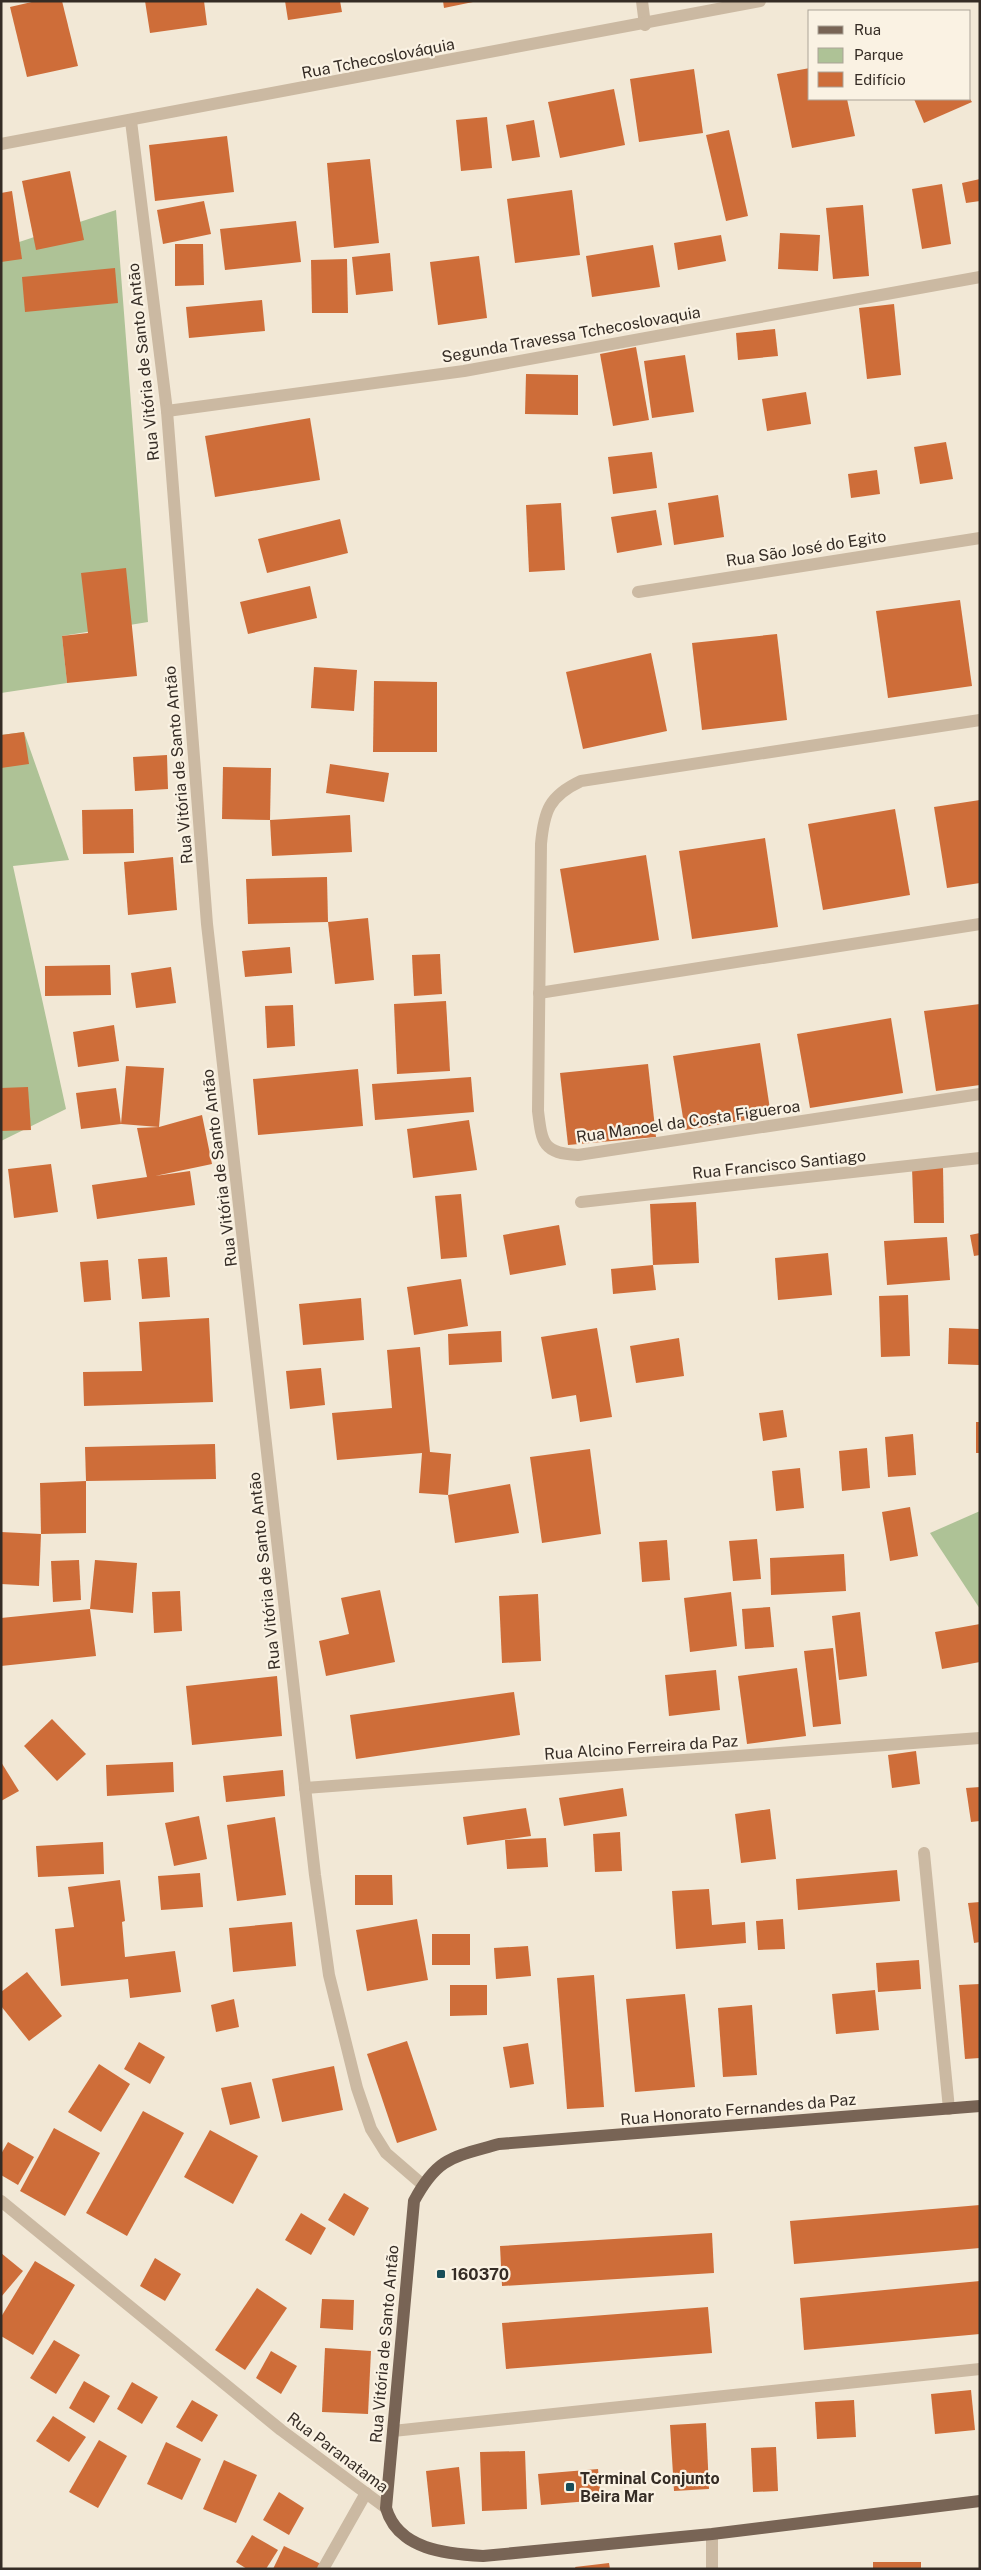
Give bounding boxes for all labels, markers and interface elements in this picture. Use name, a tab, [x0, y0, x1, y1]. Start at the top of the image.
legend	[808, 10, 971, 100]
text: Rua	[854, 21, 881, 38]
street label: Rua Tchecoslováquia	[300, 34, 456, 83]
text: Parque	[854, 46, 904, 63]
text: Edifício	[854, 71, 906, 88]
street label: Rua Vitória de Santo Antão	[124, 262, 163, 462]
street label: Segunda Travessa Tchecoslovaquia	[440, 302, 702, 367]
street label: Rua São José do Egito	[725, 526, 888, 571]
street label: Rua Vitória de Santo Antão	[160, 665, 197, 865]
street label: Rua Vitória de Santo Antão	[198, 1068, 241, 1268]
street label: Rua Manoel da Costa Figueroa	[575, 1096, 801, 1147]
street label: Rua Francisco Santiago	[691, 1146, 867, 1183]
street label: Rua Vitória de Santo Antão	[245, 1471, 284, 1671]
street label: Rua Alcino Ferreira da Paz	[543, 1731, 739, 1764]
street label: Rua Honorato Fernandes da Paz	[619, 2090, 857, 2129]
street label: Rua Vitória de Santo Antão	[366, 2244, 403, 2444]
place label: 160370	[451, 2265, 509, 2284]
marker: 160370	[435, 2268, 447, 2280]
street label: Rua Paranatama	[283, 2408, 392, 2497]
place label: Terminal Conjunto Beira Mar	[580, 2469, 720, 2506]
marker: Terminal Conjunto Beira Mar	[564, 2481, 576, 2493]

